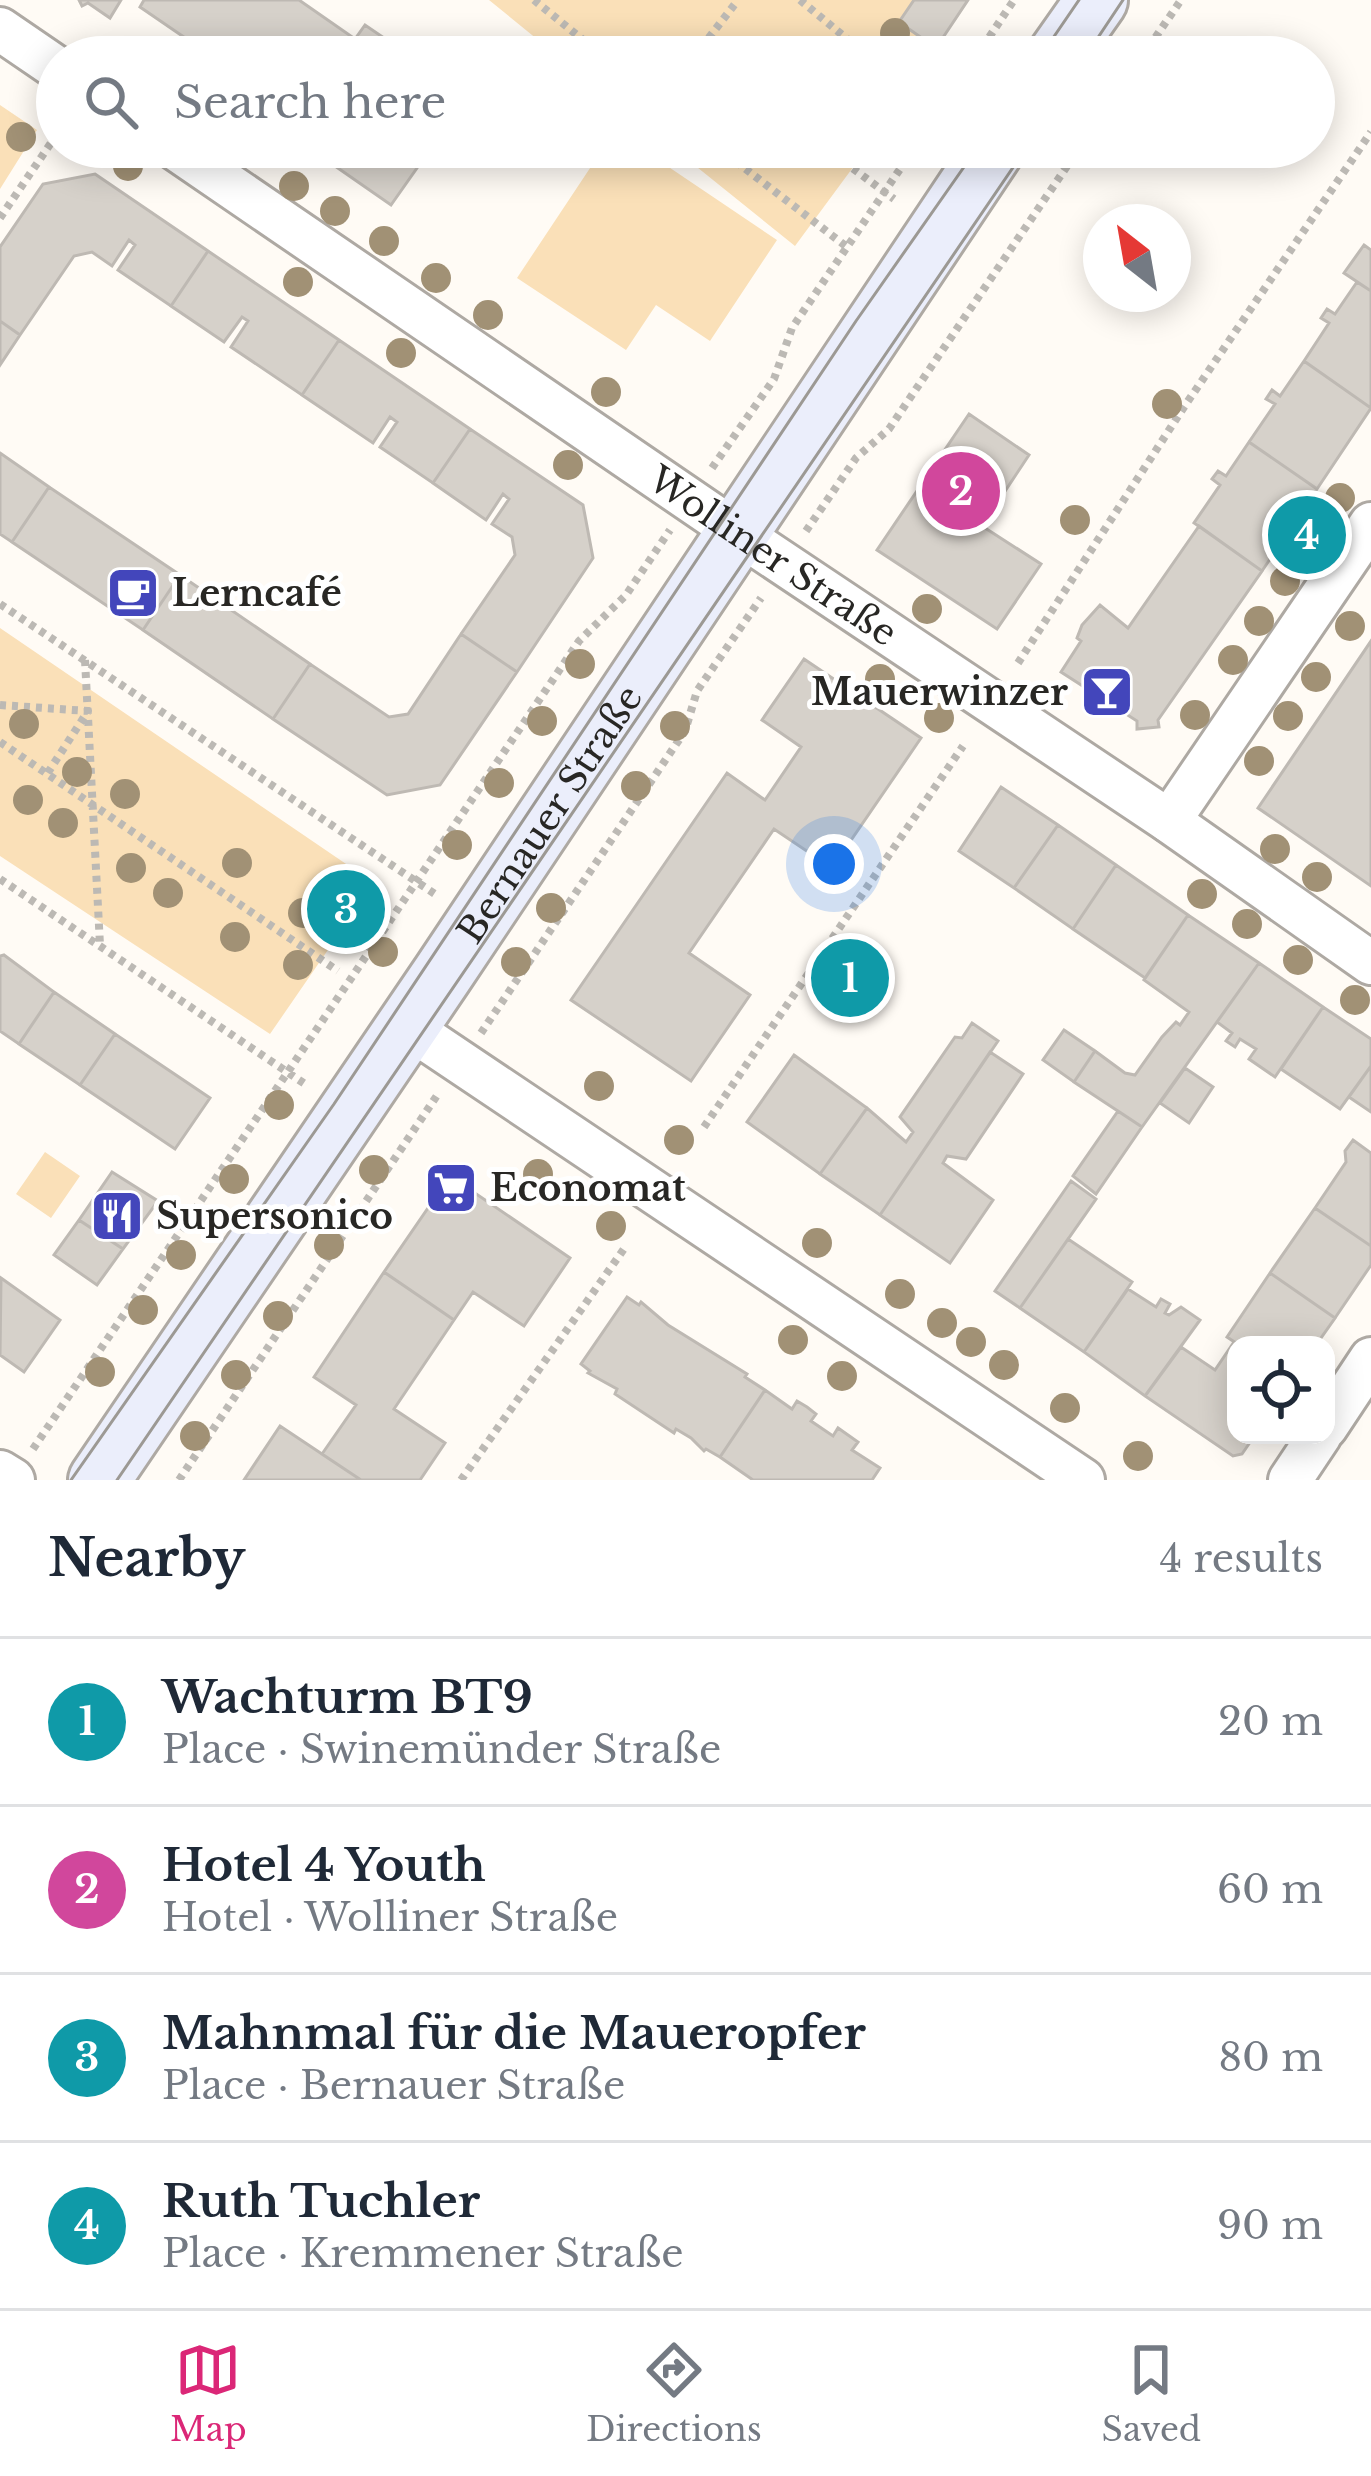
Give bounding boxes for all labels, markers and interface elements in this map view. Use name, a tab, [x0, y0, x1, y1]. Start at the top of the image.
search box	[36, 36, 1335, 168]
icon: search	[78, 69, 144, 135]
text: Search here	[174, 74, 446, 130]
north arrow	[1083, 204, 1191, 312]
pin: 2	[922, 446, 1000, 536]
street label: Wolliner Straße	[639, 456, 905, 656]
pin: 4	[1268, 490, 1346, 580]
cafe icon: Lerncafé	[105, 565, 161, 621]
place label: Lerncafé	[172, 571, 342, 616]
bar icon: Mauerwinzer	[1079, 664, 1135, 720]
place label: Mauerwinzer	[811, 670, 1068, 715]
street label: Bernauer Straße	[448, 677, 652, 952]
your location	[804, 834, 864, 894]
pin: 3	[307, 864, 385, 954]
pin: 1	[811, 933, 889, 1023]
supermarket icon: Economat	[423, 1160, 479, 1216]
place label: Economat	[490, 1166, 686, 1211]
restaurant icon: Supersonico	[89, 1188, 145, 1244]
place label: Supersonico	[156, 1194, 393, 1239]
map controls	[1227, 1336, 1335, 1444]
button: locate	[1227, 1336, 1335, 1444]
text: Nearby	[48, 1527, 245, 1590]
text: 4 results	[1160, 1534, 1323, 1583]
text: Wachturm BT9	[162, 1669, 533, 1725]
text: 1	[78, 1697, 96, 1746]
text: 20 m	[1218, 1697, 1323, 1746]
text: Place · Swinemünder Straße	[162, 1725, 721, 1774]
text: Hotel 4 Youth	[162, 1837, 486, 1893]
text: 2	[74, 1865, 100, 1914]
text: 60 m	[1217, 1865, 1323, 1914]
text: Hotel · Wolliner Straße	[162, 1893, 618, 1942]
text: Mahnmal für die Maueropfer	[162, 2005, 866, 2061]
text: 3	[75, 2033, 99, 2082]
text: 80 m	[1218, 2033, 1323, 2082]
text: Place · Bernauer Straße	[162, 2061, 625, 2110]
text: Ruth Tuchler	[162, 2173, 480, 2229]
text: 4	[74, 2201, 100, 2250]
text: 90 m	[1217, 2201, 1323, 2250]
text: Place · Kremmener Straße	[162, 2229, 684, 2278]
tab: Map	[170, 2337, 247, 2450]
tab: Directions	[586, 2337, 762, 2450]
tab: Saved	[1102, 2337, 1201, 2450]

